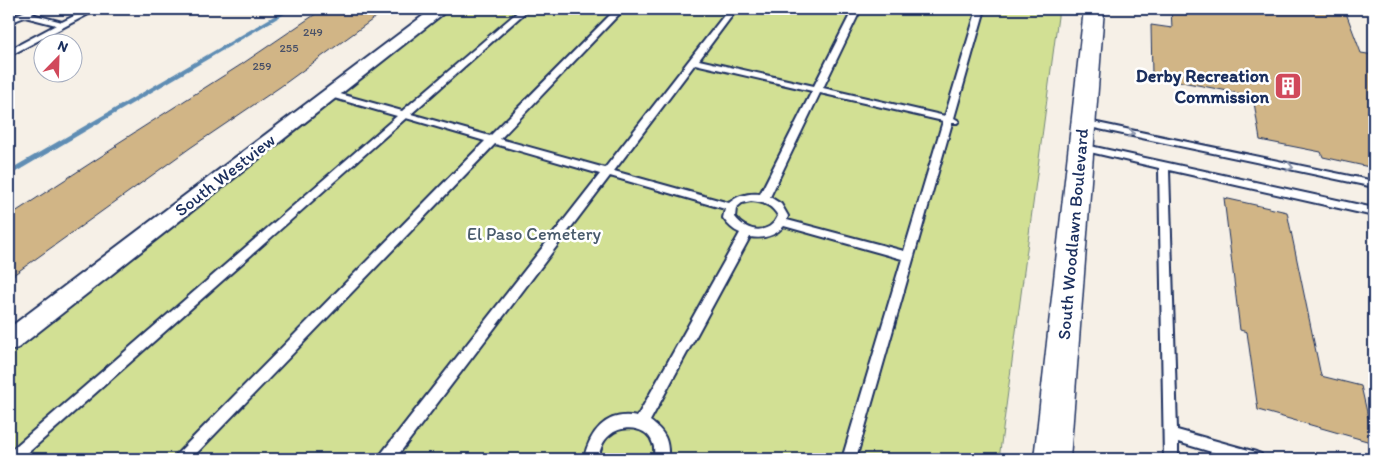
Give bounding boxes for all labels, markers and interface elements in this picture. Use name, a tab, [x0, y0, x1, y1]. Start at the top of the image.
house number: 249	[303, 25, 323, 39]
north arrow	[32, 32, 82, 82]
text: N	[55, 37, 71, 56]
house number: 255	[280, 41, 298, 55]
house number: 259	[253, 59, 271, 73]
place label: Derby Recreation Commission	[1136, 65, 1270, 108]
building icon: Derby Recreation Commission	[1273, 71, 1303, 101]
street label: South Woodlawn Boulevard	[1053, 127, 1093, 341]
one-way arrow	[1126, 127, 1135, 138]
street label: South Westview	[170, 129, 280, 221]
one-way arrow	[1285, 161, 1294, 171]
park label: El Paso Cemetery	[467, 223, 601, 245]

